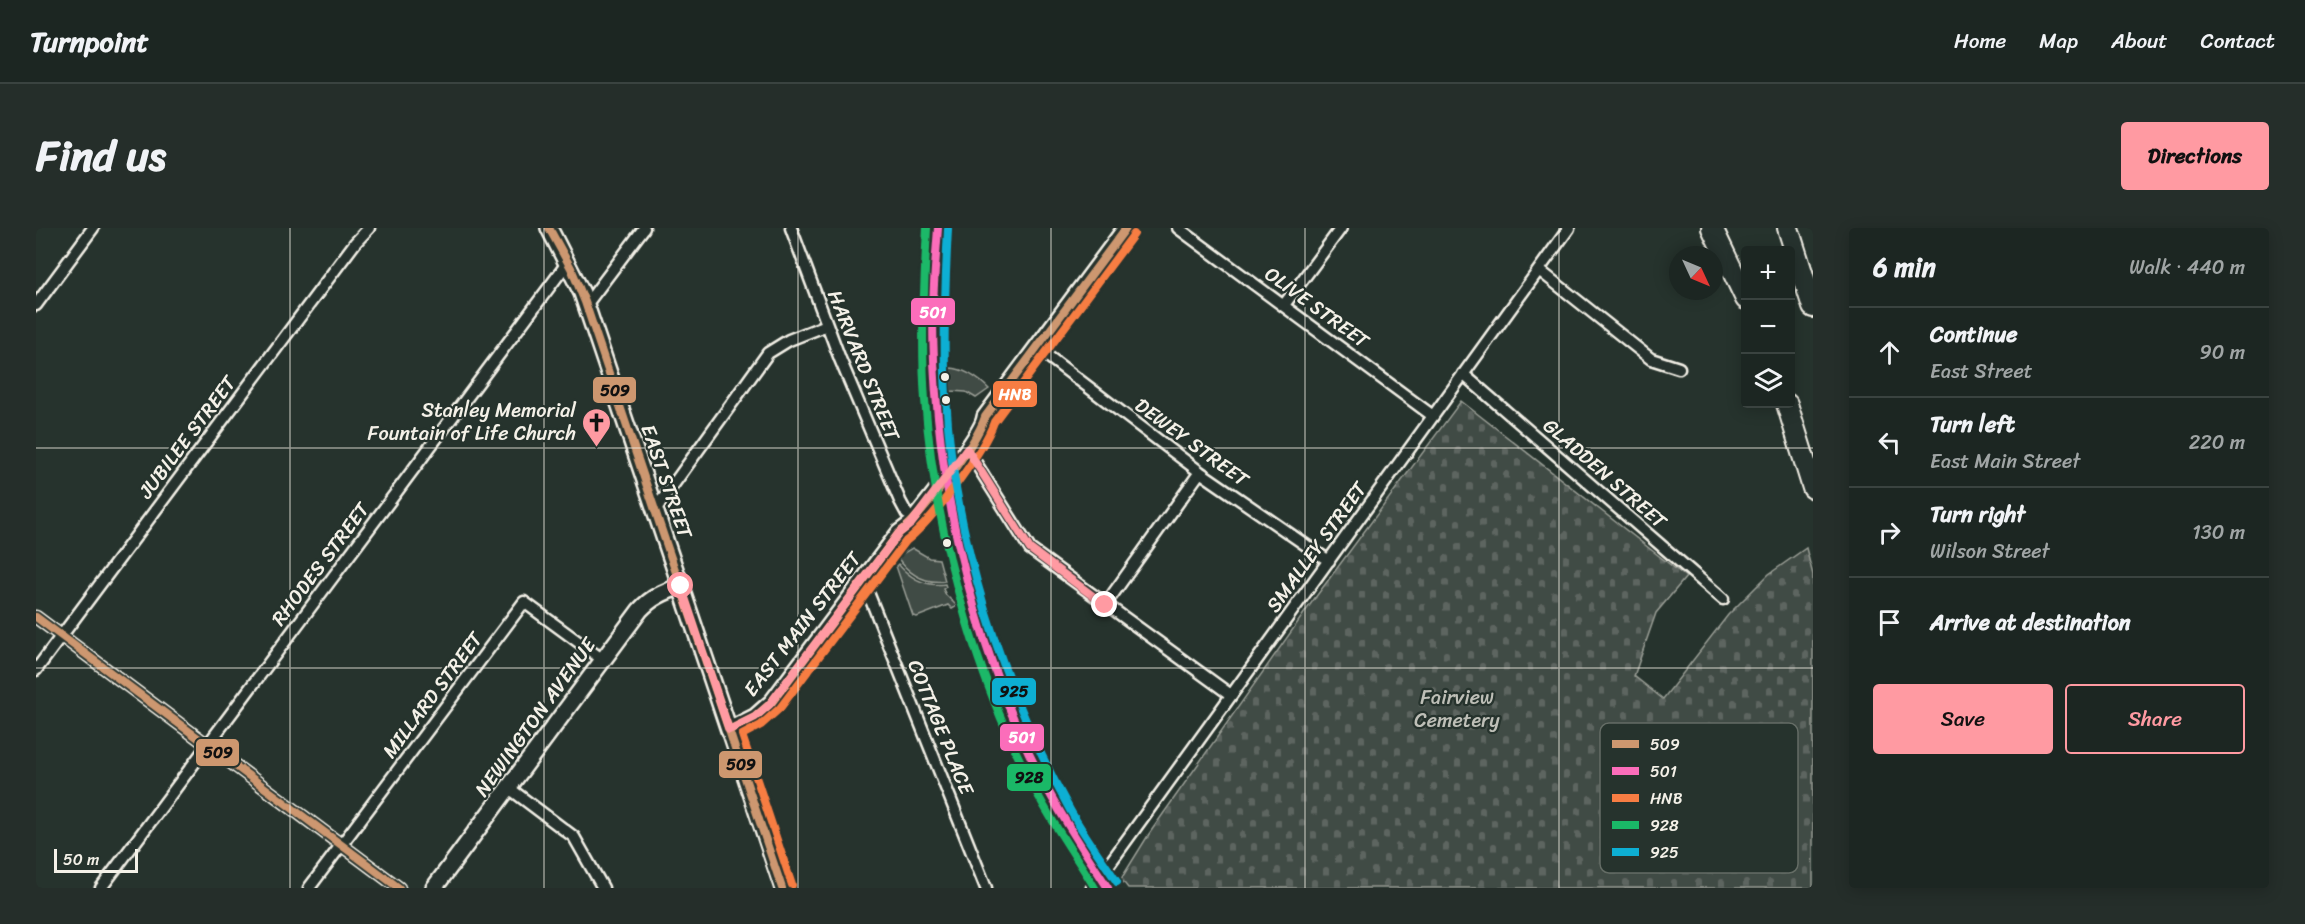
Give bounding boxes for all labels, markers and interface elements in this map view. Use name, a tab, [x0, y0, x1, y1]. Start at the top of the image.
text: Turnpoint	[30, 17, 149, 66]
text: Home	[1954, 22, 2006, 60]
text: Map	[2039, 22, 2078, 60]
text: About	[2111, 22, 2168, 60]
text: Contact	[2201, 22, 2275, 60]
text: Find us	[36, 119, 166, 193]
button: Directions	[2121, 122, 2269, 190]
text: 6 min	[1873, 244, 1936, 290]
north arrow	[1669, 246, 1723, 300]
map controls	[1741, 246, 1795, 408]
button: +	[1741, 246, 1795, 300]
text: Walk · 440 m	[2129, 250, 2245, 285]
street label: OLIVE STREET	[1257, 257, 1377, 358]
street label: HARVARD STREET	[817, 285, 910, 447]
line badge: 501	[910, 297, 956, 326]
text: 501	[920, 298, 947, 327]
button: −	[1741, 300, 1795, 354]
text: Continue	[1930, 315, 2018, 354]
text: 90 m	[2200, 335, 2245, 370]
icon: ahead	[1873, 336, 1906, 369]
button: layers	[1741, 354, 1795, 408]
text: East Street	[1930, 354, 2032, 389]
street label: JUBILEE STREET	[129, 367, 247, 507]
unlabelled marker	[939, 371, 951, 383]
line badge: 509	[592, 376, 637, 404]
text: 509	[600, 376, 630, 405]
line badge: HNB	[992, 380, 1038, 408]
text: HNB	[998, 380, 1031, 409]
street label: DEWEY STREET	[1127, 389, 1258, 497]
place label: Stanley Memorial Fountain of Life Church	[368, 393, 577, 451]
unlabelled marker	[940, 394, 952, 406]
text: Turn left	[1930, 405, 2015, 444]
church icon: Stanley Memorial Fountain of Life Church	[581, 406, 613, 448]
street label: GLADDEN STREET	[1535, 409, 1676, 538]
street label: EAST STREET	[631, 419, 703, 544]
text: 220 m	[2189, 425, 2245, 460]
icon: left	[1873, 426, 1906, 459]
text: East Main Street	[1930, 444, 2080, 479]
street label: SMALLEY STREET	[1257, 474, 1377, 620]
street label: RHODES STREET	[262, 494, 380, 634]
text: Turn right	[1930, 495, 2025, 534]
text: 130 m	[2192, 515, 2245, 550]
icon: right	[1873, 516, 1906, 549]
text: Wilson Street	[1930, 534, 2050, 569]
unlabelled marker	[941, 537, 953, 549]
street label: EAST MAIN STREET	[734, 543, 871, 704]
route start	[667, 572, 693, 598]
route end	[1091, 591, 1117, 617]
text: Arrive at destination	[1930, 603, 2131, 642]
icon: arrive	[1873, 606, 1906, 639]
street label: MILLARD STREET	[373, 624, 492, 766]
street label: NEWINGTON AVENUE	[465, 629, 607, 804]
street label: COTTAGE PLACE	[898, 654, 984, 802]
line badge: 925	[991, 677, 1037, 706]
text: 925	[1000, 677, 1029, 706]
park label: Fairview Cemetery	[1414, 680, 1500, 738]
button: Save	[1873, 684, 2053, 754]
button: Share	[2065, 684, 2245, 754]
line badge: 501	[999, 723, 1045, 752]
text: 501	[1009, 723, 1036, 752]
legend	[1600, 723, 1798, 873]
text: 509	[1650, 730, 1680, 759]
line badge: 509	[195, 738, 240, 767]
text: 509	[203, 738, 233, 767]
line badge: 509	[718, 750, 763, 779]
text: 509	[726, 750, 756, 779]
text: 501	[1650, 757, 1677, 786]
line badge: 928	[1006, 763, 1052, 792]
text: 928	[1015, 763, 1044, 792]
text: HNB	[1650, 784, 1683, 813]
text: 928	[1650, 811, 1679, 840]
text: 925	[1650, 838, 1679, 867]
text: 50 m	[63, 845, 99, 874]
scale bar	[54, 846, 138, 874]

